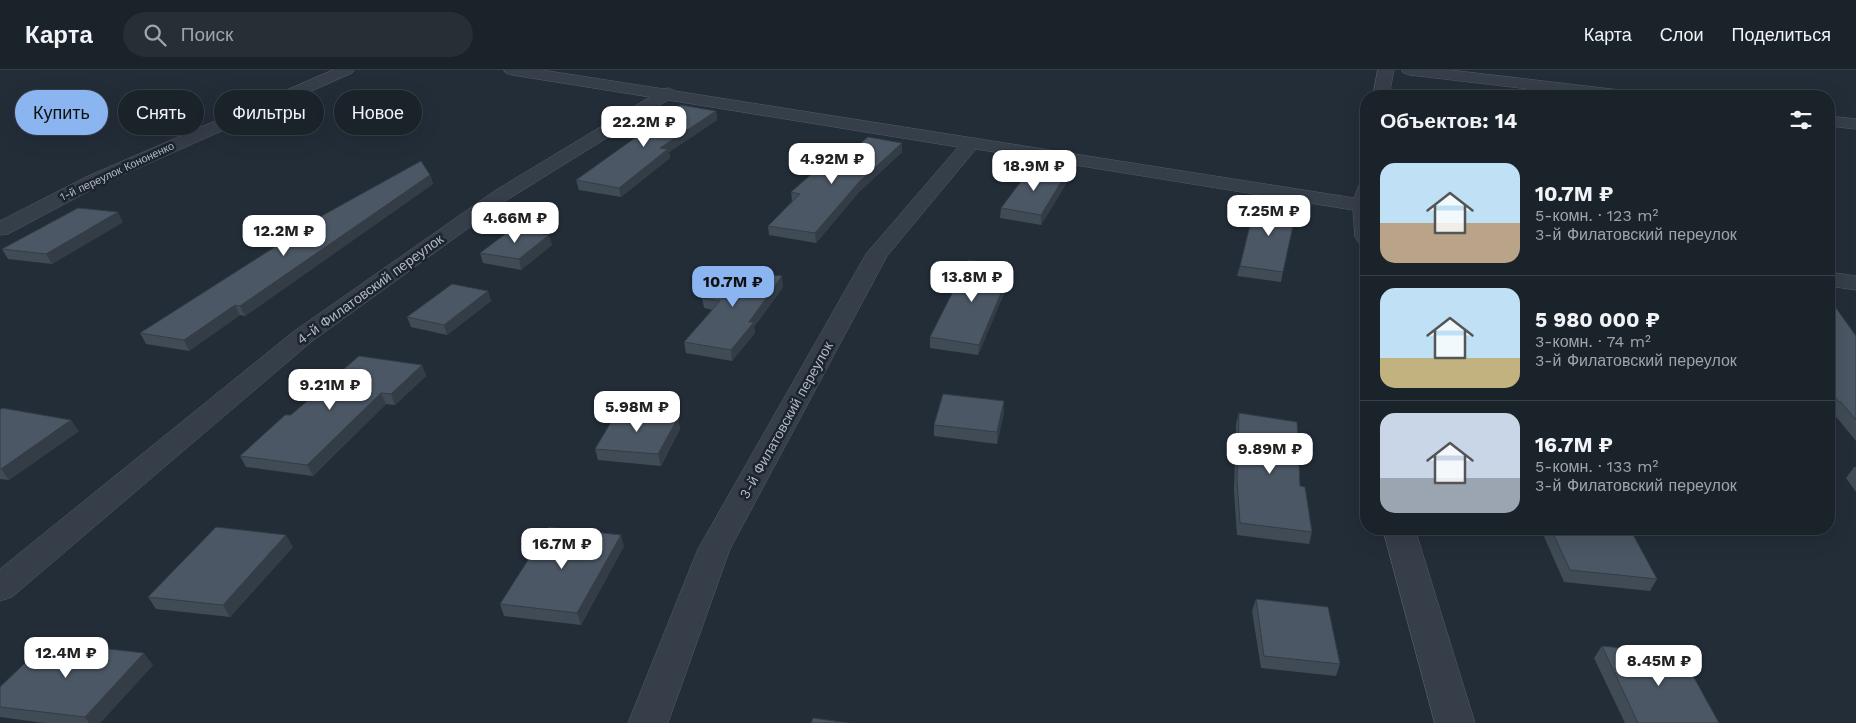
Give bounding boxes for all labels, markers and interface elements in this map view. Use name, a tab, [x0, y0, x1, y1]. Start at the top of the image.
search box	[123, 12, 473, 57]
text: Карта	[25, 21, 93, 49]
icon: search	[141, 21, 169, 49]
text: Поиск	[181, 23, 233, 46]
text: Карта	[1584, 24, 1632, 45]
text: Слои	[1660, 24, 1704, 45]
text: Поделиться	[1732, 24, 1831, 45]
chip: Купить	[15, 90, 108, 135]
chip: Снять	[118, 90, 204, 135]
chip: Фильтры	[214, 90, 324, 135]
chip: Новое	[334, 90, 422, 135]
pin: 22.2M ₽	[598, 106, 690, 148]
icon: filters	[1787, 106, 1815, 134]
text: Объектов: 14	[1380, 108, 1517, 133]
text: 22.2M ₽	[612, 112, 676, 131]
street label: 1-й переулок Кононенко	[58, 139, 176, 204]
pin: 4.92M ₽	[786, 142, 878, 185]
text: 4.92M ₽	[800, 149, 864, 168]
pin: 18.9M ₽	[988, 150, 1080, 192]
text: 18.9M ₽	[1003, 156, 1065, 175]
text: 10.7M ₽	[1535, 181, 1613, 206]
icon: home	[1420, 183, 1480, 243]
pin: 7.25M ₽	[1223, 194, 1315, 237]
text: 7.25M ₽	[1238, 201, 1300, 220]
pin: 4.66M ₽	[469, 202, 561, 244]
text: 5-комн. · 123 m²	[1535, 206, 1658, 225]
text: 4.66M ₽	[483, 208, 547, 227]
pin: 12.2M ₽	[238, 214, 330, 257]
text: 12.2M ₽	[254, 221, 314, 240]
text: 3-й Филатовский переулок	[1535, 225, 1737, 244]
street label: 4-й Филатовский переулок	[294, 230, 447, 347]
pin: 13.8M ₽	[926, 260, 1018, 303]
pin: 10.7M ₽	[687, 266, 779, 308]
text: 13.8M ₽	[941, 267, 1003, 286]
text: 10.7M ₽	[703, 272, 763, 291]
text: 5 980 000 ₽	[1535, 307, 1660, 332]
icon: home	[1420, 308, 1480, 368]
text: 3-комн. · 74 m²	[1535, 332, 1651, 351]
street label: 3-й Филатовский переулок	[736, 338, 836, 501]
text: 3-й Филатовский переулок	[1535, 351, 1737, 370]
pin: 9.21M ₽	[284, 368, 376, 411]
text: 9.21M ₽	[300, 375, 360, 394]
pin: 5.98M ₽	[591, 390, 683, 433]
text: 5.98M ₽	[605, 397, 669, 416]
pin: 9.89M ₽	[1224, 432, 1316, 475]
text: 16.7M ₽	[1535, 432, 1613, 457]
icon: home	[1420, 433, 1480, 493]
text: 9.89M ₽	[1238, 439, 1302, 458]
text: 5-комн. · 133 m²	[1535, 457, 1658, 476]
text: 3-й Филатовский переулок	[1535, 476, 1737, 495]
pin: 16.7M ₽	[516, 528, 608, 570]
text: 16.7M ₽	[532, 534, 592, 553]
pin: 12.4M ₽	[20, 636, 112, 679]
text: 12.4M ₽	[35, 643, 97, 662]
pin: 8.45M ₽	[1613, 644, 1705, 687]
text: 8.45M ₽	[1627, 651, 1691, 670]

